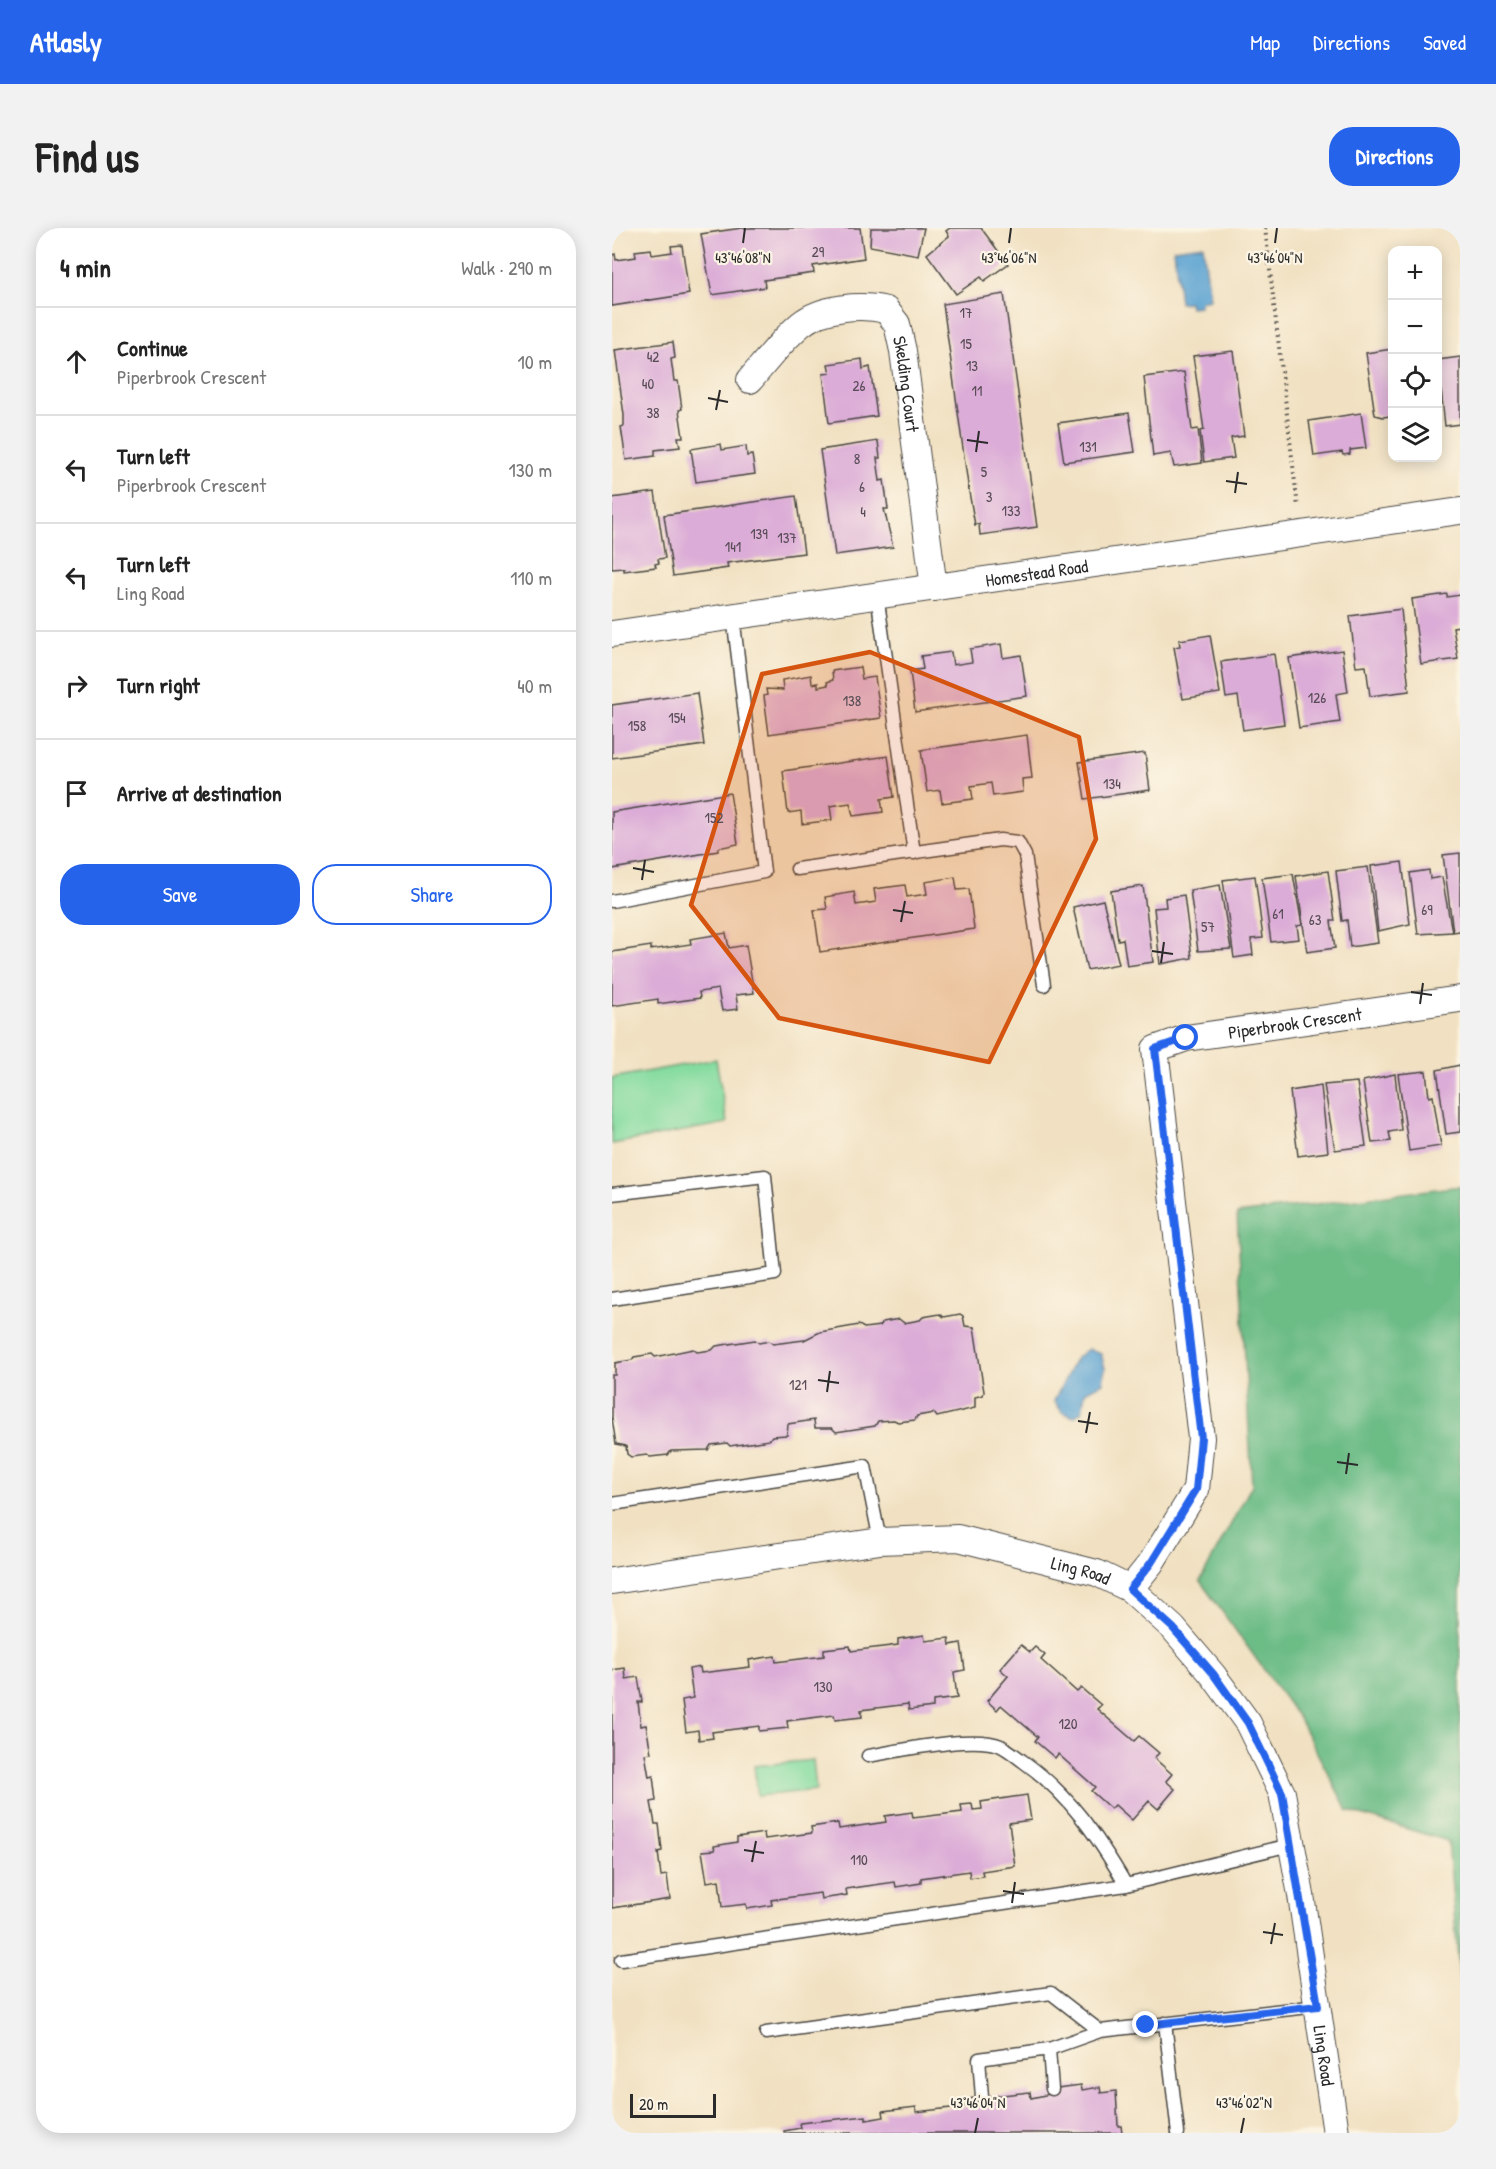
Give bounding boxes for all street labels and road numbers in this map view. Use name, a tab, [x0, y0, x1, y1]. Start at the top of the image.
street label: Skelding Court	[887, 333, 926, 434]
street label: Homestead Road	[984, 553, 1089, 592]
street label: Piperbrook Crescent	[1227, 1001, 1364, 1044]
street label: Ling Road	[1049, 1549, 1115, 1590]
street label: Ling Road	[1308, 2024, 1341, 2087]

